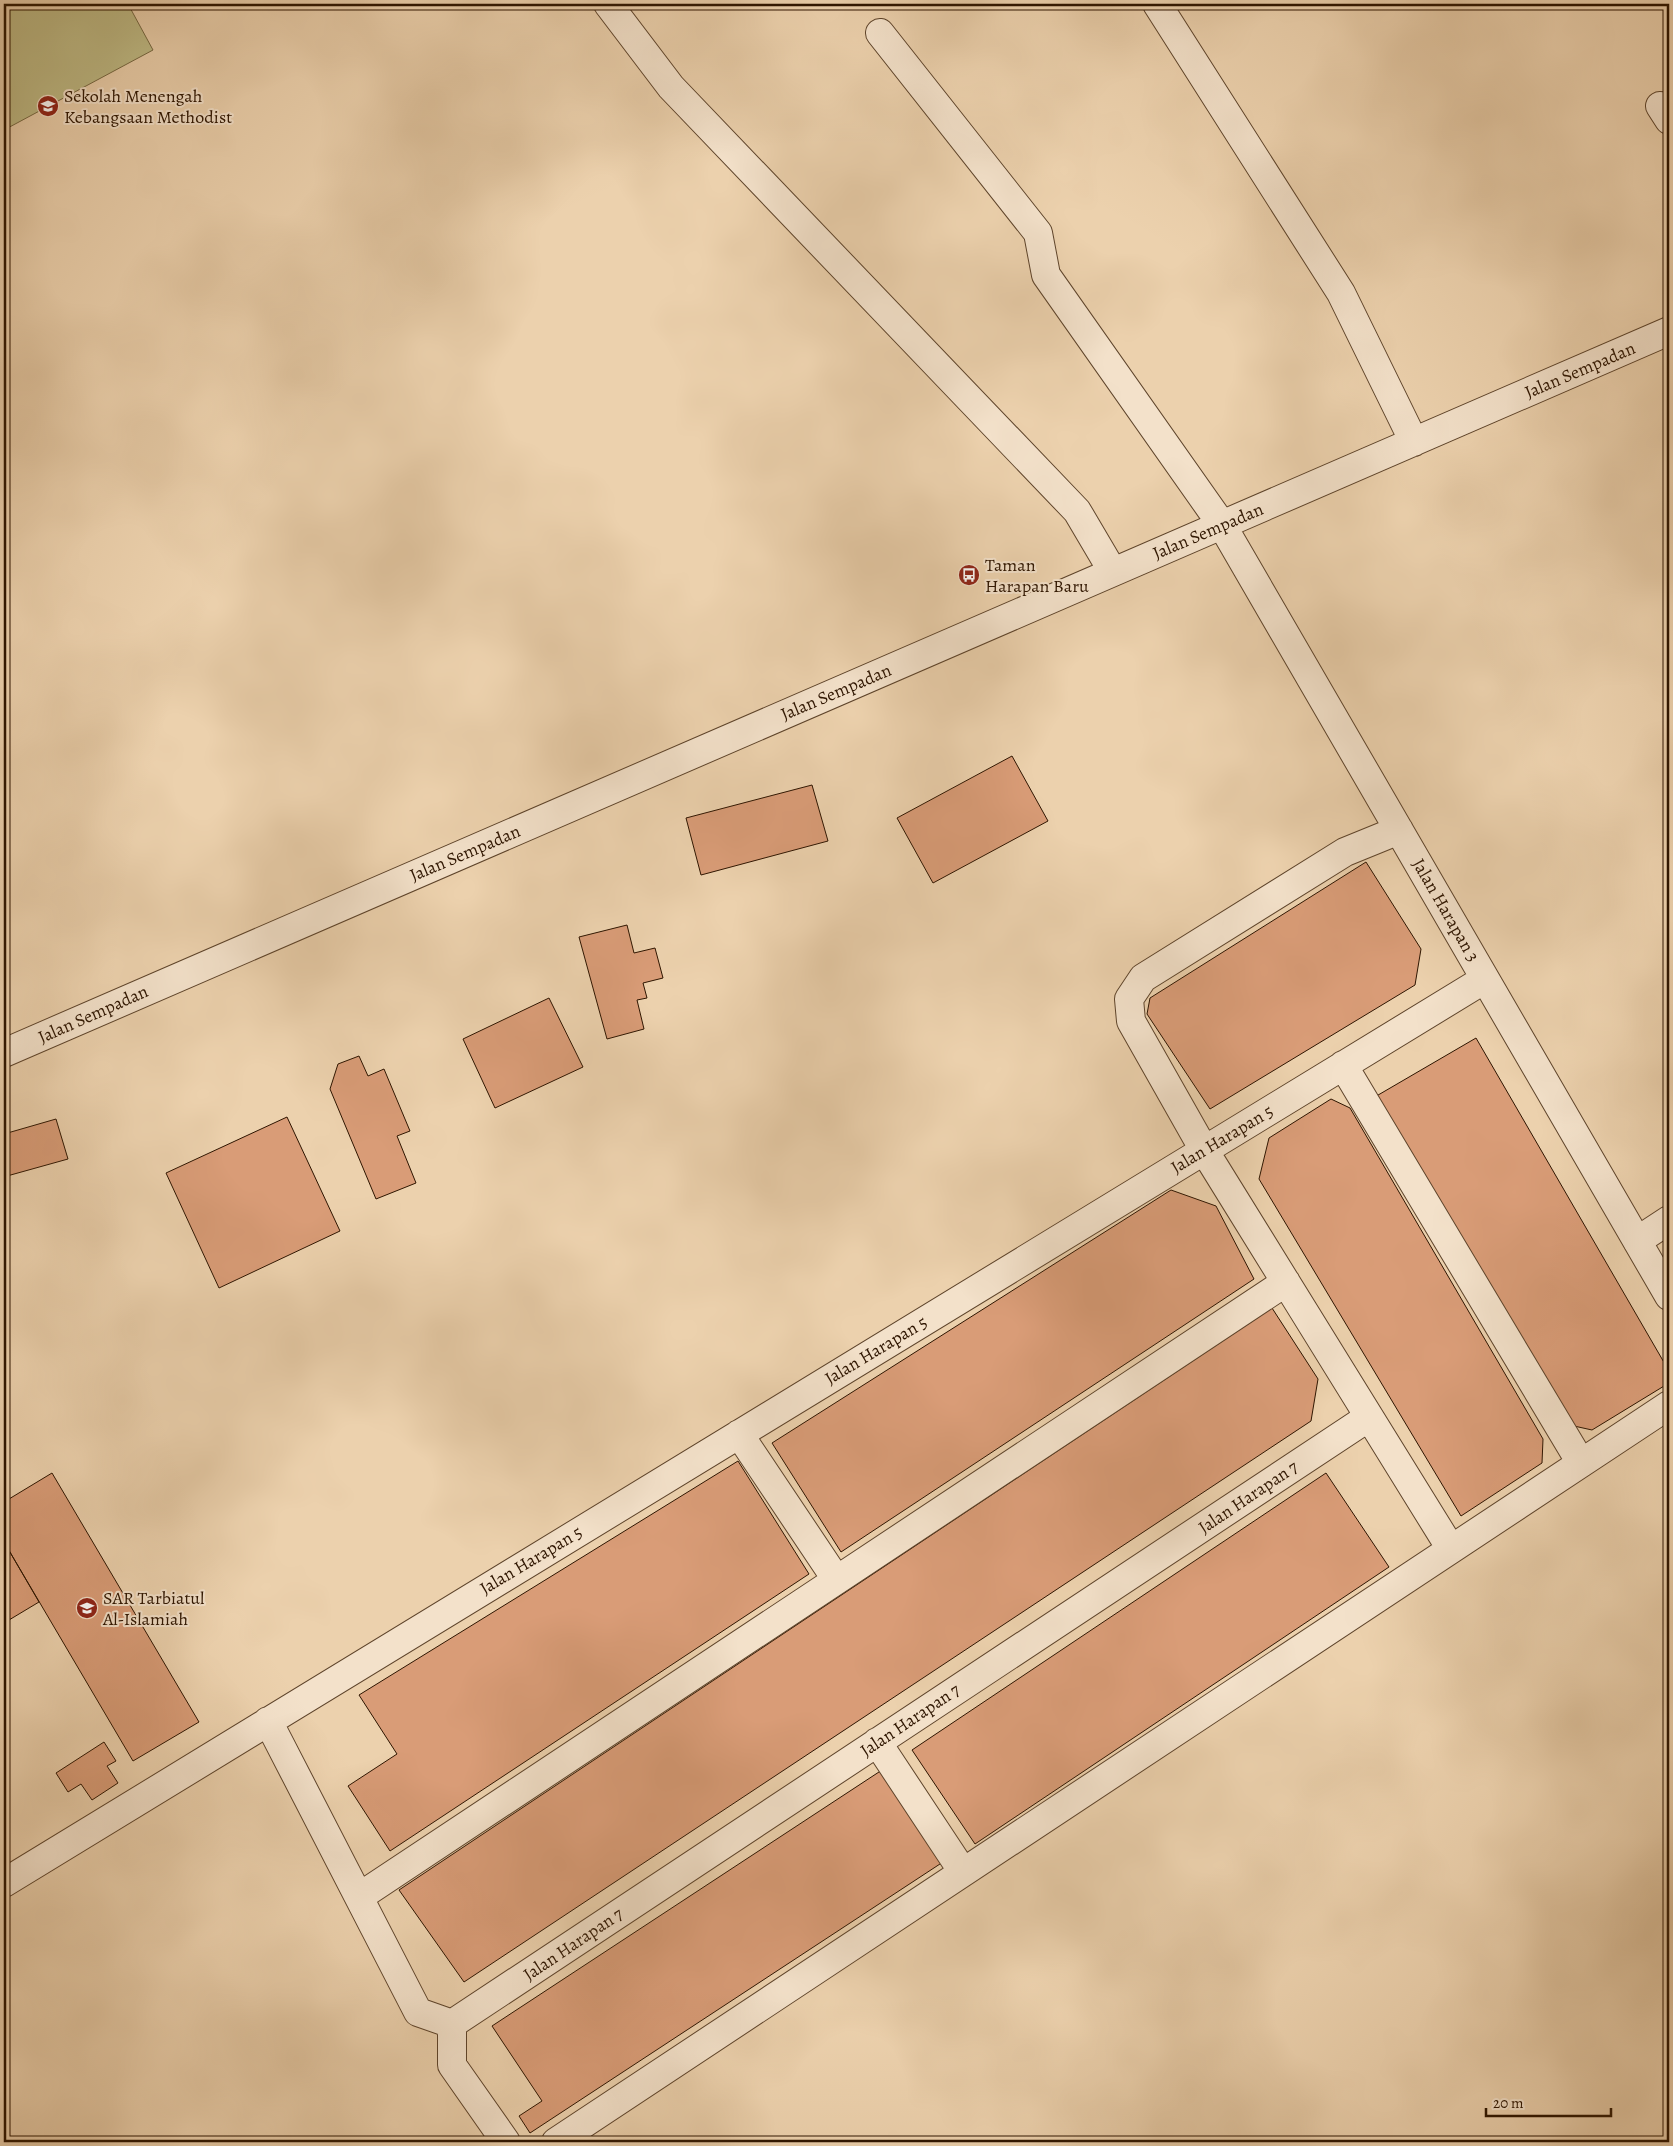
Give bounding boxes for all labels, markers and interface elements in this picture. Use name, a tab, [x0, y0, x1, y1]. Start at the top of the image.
place label: Sekolah Menengah Kebangsaan Methodist	[64, 84, 232, 129]
school or university icon: Sekolah Menengah Kebangsaan Methodist	[36, 94, 60, 118]
street label: Jalan Sempadan	[1521, 336, 1639, 404]
street label: Jalan Sempadan	[1149, 497, 1267, 565]
place label: Taman Harapan Baru	[985, 553, 1089, 598]
bus stop icon: Taman Harapan Baru	[957, 563, 981, 587]
street label: Jalan Sempadan	[777, 658, 895, 726]
street label: Jalan Sempadan	[406, 819, 524, 887]
street label: Jalan Harapan 3	[1407, 854, 1485, 966]
street label: Jalan Sempadan	[34, 979, 152, 1049]
street label: Jalan Harapan 5	[1166, 1099, 1278, 1179]
street label: Jalan Harapan 5	[820, 1310, 932, 1390]
street label: Jalan Harapan 7	[1193, 1455, 1303, 1539]
street label: Jalan Harapan 5	[475, 1520, 587, 1600]
place label: SAR Tarbiatul Al-Islamiah	[102, 1586, 205, 1631]
school or university icon: SAR Tarbiatul Al-Islamiah	[75, 1596, 99, 1620]
street label: Jalan Harapan 7	[855, 1678, 965, 1762]
street label: Jalan Harapan 7	[518, 1902, 628, 1986]
scale bar	[1486, 2086, 1610, 2118]
text: 20 m	[1493, 2093, 1524, 2113]

